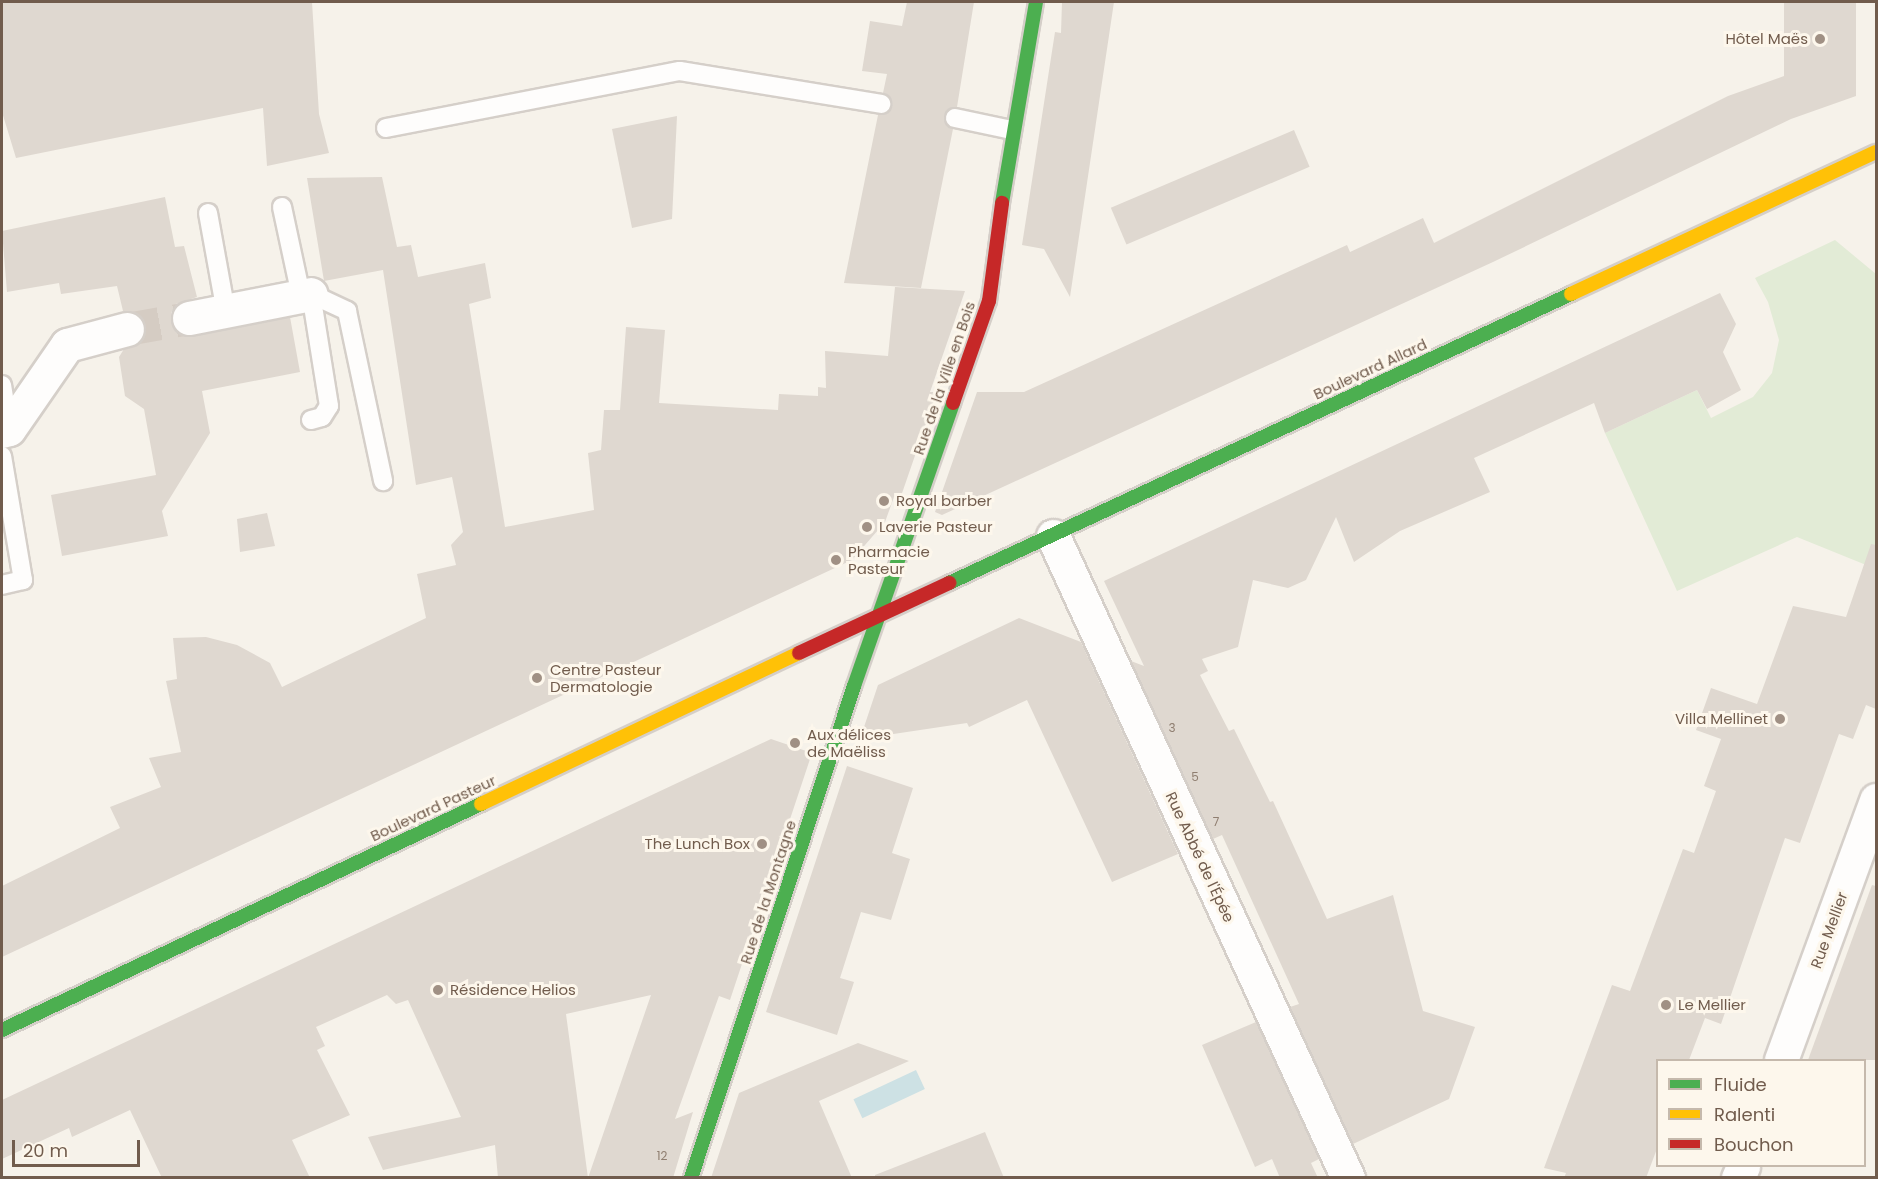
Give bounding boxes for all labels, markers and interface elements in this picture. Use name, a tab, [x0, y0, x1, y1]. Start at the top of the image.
place label: Hôtel Maës	[1725, 30, 1808, 48]
marker: Hôtel Maës	[1813, 32, 1827, 46]
street label: Rue de la Ville en Bois	[909, 299, 979, 457]
street label: Boulevard Allard	[1310, 335, 1430, 403]
place label: Royal barber	[896, 492, 992, 510]
marker: Royal barber	[877, 494, 891, 508]
place label: Laverie Pasteur	[879, 518, 993, 536]
marker: Laverie Pasteur	[860, 520, 874, 534]
place label: Pharmacie Pasteur	[848, 542, 930, 577]
marker: Pharmacie Pasteur	[829, 553, 843, 567]
place label: Centre Pasteur Dermatologie	[550, 660, 661, 695]
marker: Centre Pasteur Dermatologie	[528, 669, 546, 687]
place label: Villa Mellinet	[1675, 710, 1768, 728]
marker: Villa Mellinet	[1773, 712, 1787, 726]
house number: 3	[1168, 721, 1176, 735]
place label: Aux délices de Maëliss	[807, 725, 891, 760]
marker: Aux délices de Maëliss	[788, 736, 802, 750]
house number: 5	[1191, 770, 1199, 784]
street label: Boulevard Pasteur	[367, 771, 499, 845]
street label: Rue Abbé de l'Épée	[1162, 789, 1238, 925]
house number: 7	[1213, 815, 1219, 829]
street label: Rue de la Montagne	[736, 818, 800, 966]
place label: The Lunch Box	[645, 835, 750, 853]
marker: The Lunch Box	[755, 837, 769, 851]
street label: Rue Mellier	[1807, 889, 1851, 971]
place label: Résidence Helios	[450, 981, 576, 999]
marker: Résidence Helios	[431, 983, 445, 997]
place label: Le Mellier	[1678, 996, 1746, 1014]
marker: Le Mellier	[1659, 998, 1673, 1012]
legend	[1656, 1059, 1866, 1167]
text: Fluide	[1714, 1072, 1767, 1097]
text: Ralenti	[1714, 1102, 1775, 1127]
scale bar	[15, 1128, 142, 1166]
text: Bouchon	[1714, 1132, 1794, 1157]
text: 20 m	[23, 1138, 68, 1163]
house number: 12	[657, 1149, 667, 1163]

